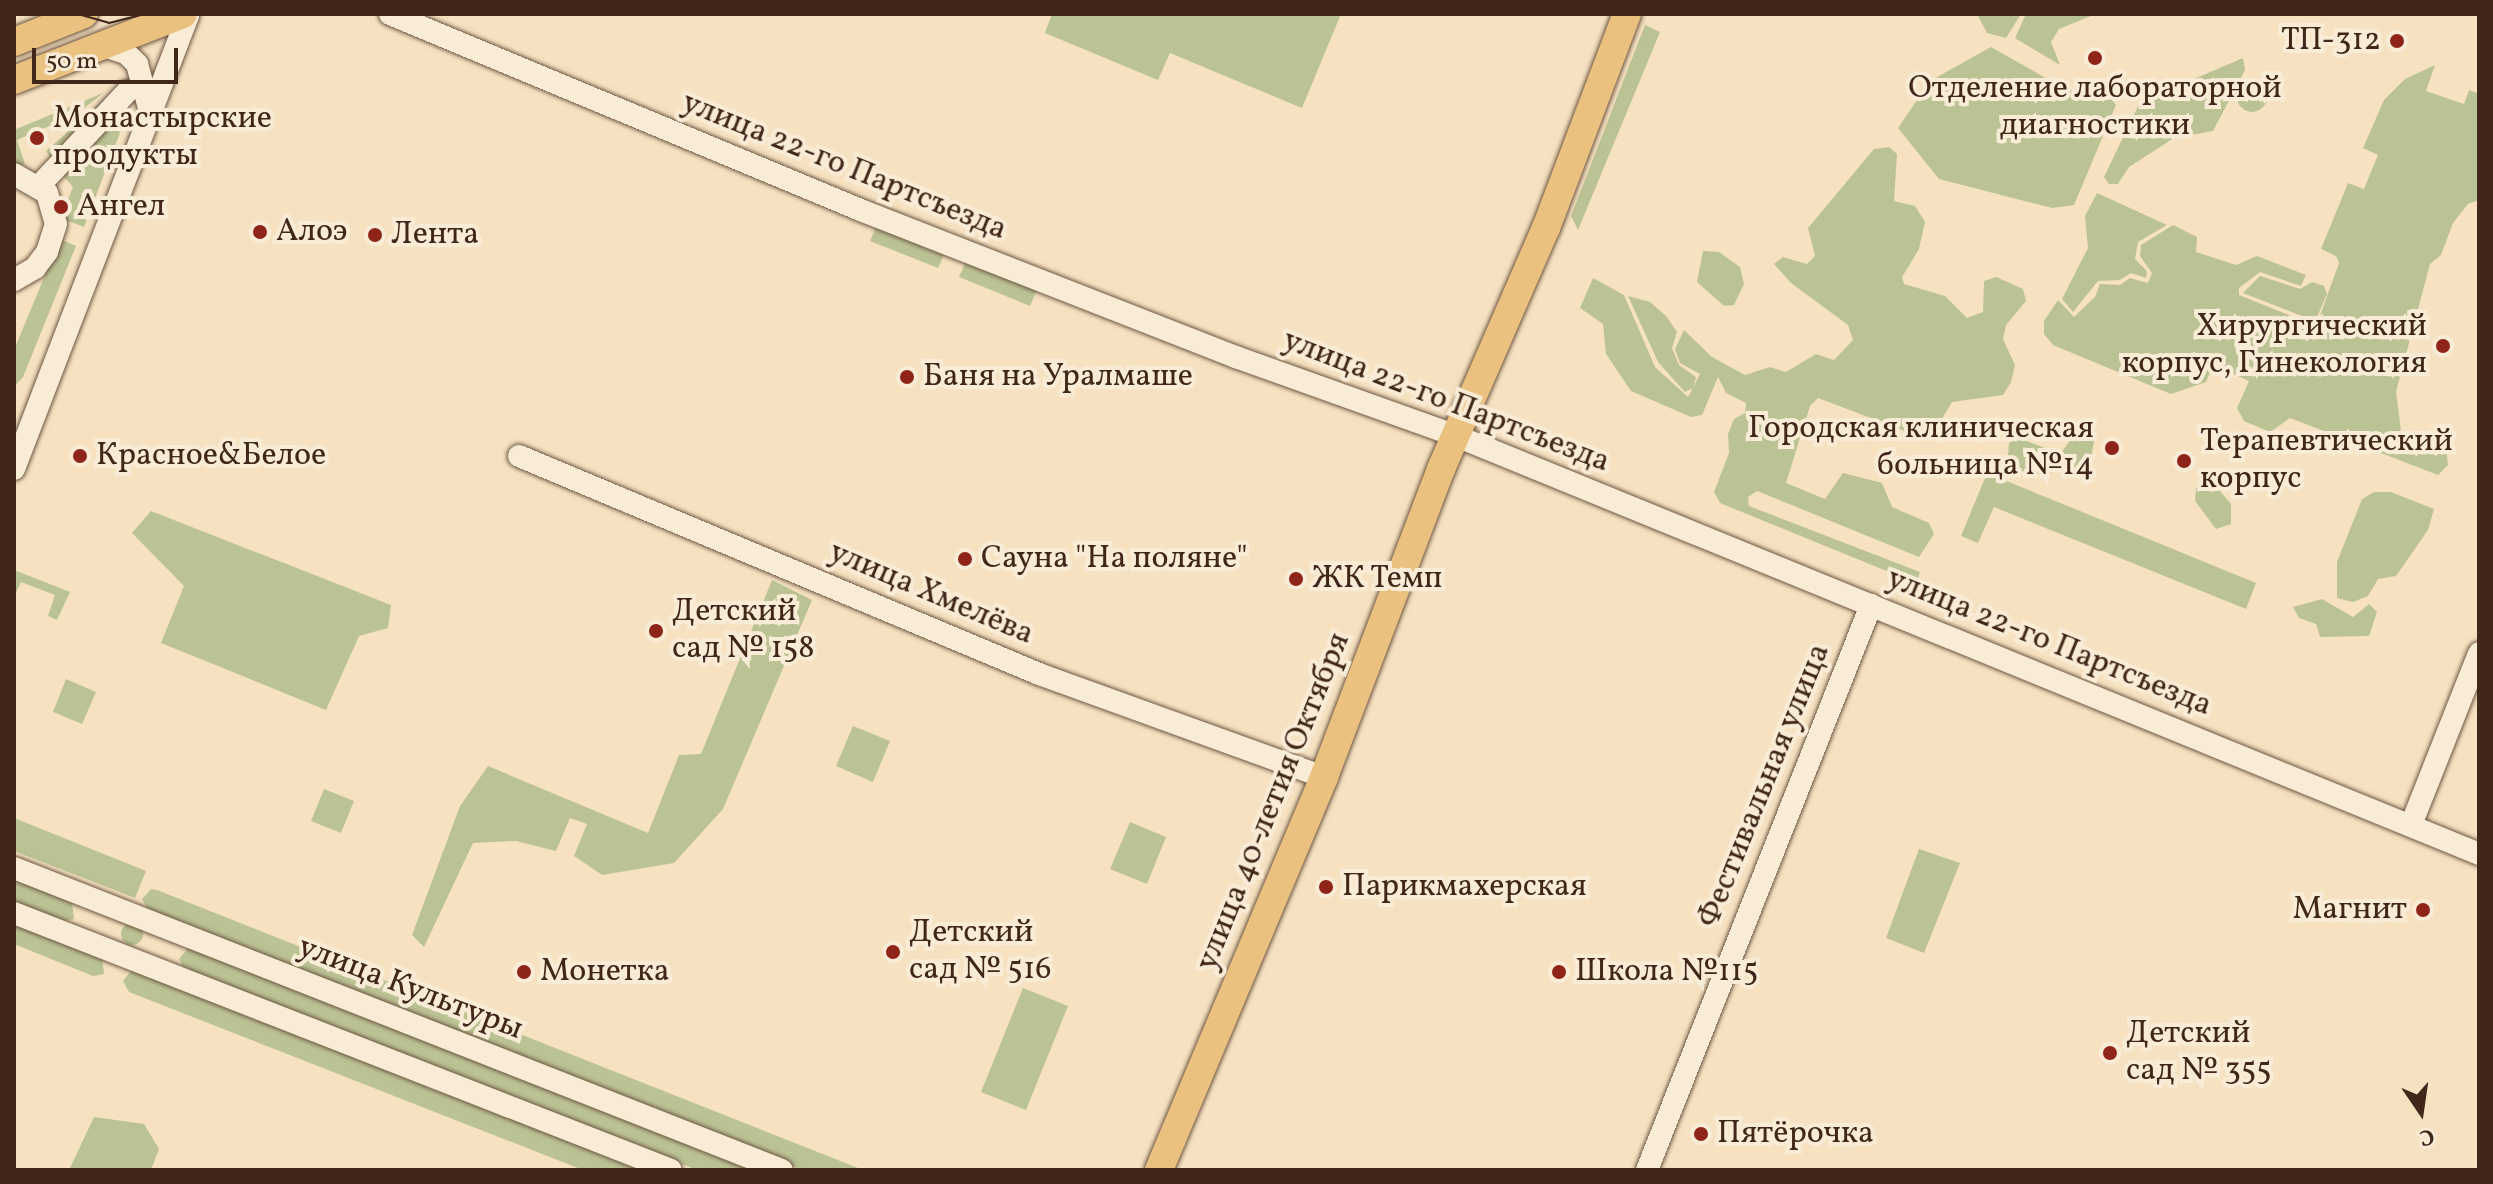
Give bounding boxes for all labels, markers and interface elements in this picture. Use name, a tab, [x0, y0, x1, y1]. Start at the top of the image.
place label: ТП-312	[2281, 22, 2381, 60]
scale bar	[36, 32, 182, 82]
marker: ТП-312	[2388, 32, 2406, 50]
text: 50 m	[46, 45, 98, 79]
marker: Отделение лабораторной диагностики	[2086, 49, 2104, 67]
place label: Отделение лабораторной диагностики	[1908, 71, 2282, 146]
street label: улица 22-го Партсъезда	[676, 84, 1012, 250]
place label: Монастырские продукты	[53, 101, 272, 176]
marker: Монастырские продукты	[28, 129, 46, 147]
place label: Ангел	[77, 188, 165, 226]
marker: Ангел	[52, 198, 70, 216]
place label: Алоэ	[276, 213, 348, 251]
place label: Лента	[391, 216, 479, 254]
marker: Алоэ	[251, 223, 269, 241]
marker: Лента	[366, 226, 384, 244]
place label: Хирургический корпус, Гинекология	[2122, 309, 2427, 384]
street label: улица 22-го Партсъезда	[1277, 322, 1615, 482]
marker: Хирургический корпус, Гинекология	[2434, 337, 2452, 355]
place label: Баня на Уралмаше	[923, 358, 1193, 396]
marker: Баня на Уралмаше	[898, 368, 916, 386]
place label: Городская клиническая больница №14	[1748, 411, 2094, 486]
place label: Терапевтический корпус	[2200, 424, 2453, 499]
place label: Красное&Белое	[96, 437, 326, 475]
marker: Городская клиническая больница №14	[2101, 437, 2123, 459]
marker: Красное&Белое	[71, 447, 89, 465]
marker: Терапевтический корпус	[2175, 452, 2193, 470]
street label: улица Хмелёва	[823, 534, 1039, 654]
place label: Сауна "На поляне"	[981, 540, 1248, 578]
marker: Сауна "На поляне"	[956, 550, 974, 568]
place label: ЖК Темп	[1312, 560, 1443, 598]
street label: улица 22-го Партсъезда	[1881, 560, 2217, 726]
marker: ЖК Темп	[1287, 570, 1305, 588]
place label: Детский сад № 158	[672, 594, 815, 669]
marker: Детский сад № 158	[647, 622, 665, 640]
street label: улица 40-летия Октября	[1189, 627, 1359, 977]
street label: Фестивальная улица	[1690, 638, 1840, 934]
place label: Парикмахерская	[1342, 868, 1587, 906]
marker: Парикмахерская	[1317, 878, 1335, 896]
place label: Магнит	[2292, 891, 2407, 929]
marker: Магнит	[2414, 901, 2432, 919]
place label: Детский сад № 516	[909, 915, 1051, 990]
street label: улица Культуры	[292, 928, 528, 1050]
marker: Детский сад № 516	[884, 943, 902, 961]
place label: Монетка	[540, 953, 670, 991]
place label: Школа №115	[1575, 953, 1758, 991]
marker: Монетка	[515, 963, 533, 981]
marker: Школа №115	[1550, 963, 1568, 981]
place label: Детский сад № 355	[2126, 1016, 2272, 1091]
marker: Детский сад № 355	[2101, 1044, 2119, 1062]
north arrow	[2381, 1072, 2461, 1152]
place label: Пятёрочка	[1717, 1115, 1874, 1153]
text: С	[2416, 1119, 2437, 1153]
marker: Пятёрочка	[1692, 1125, 1710, 1143]

